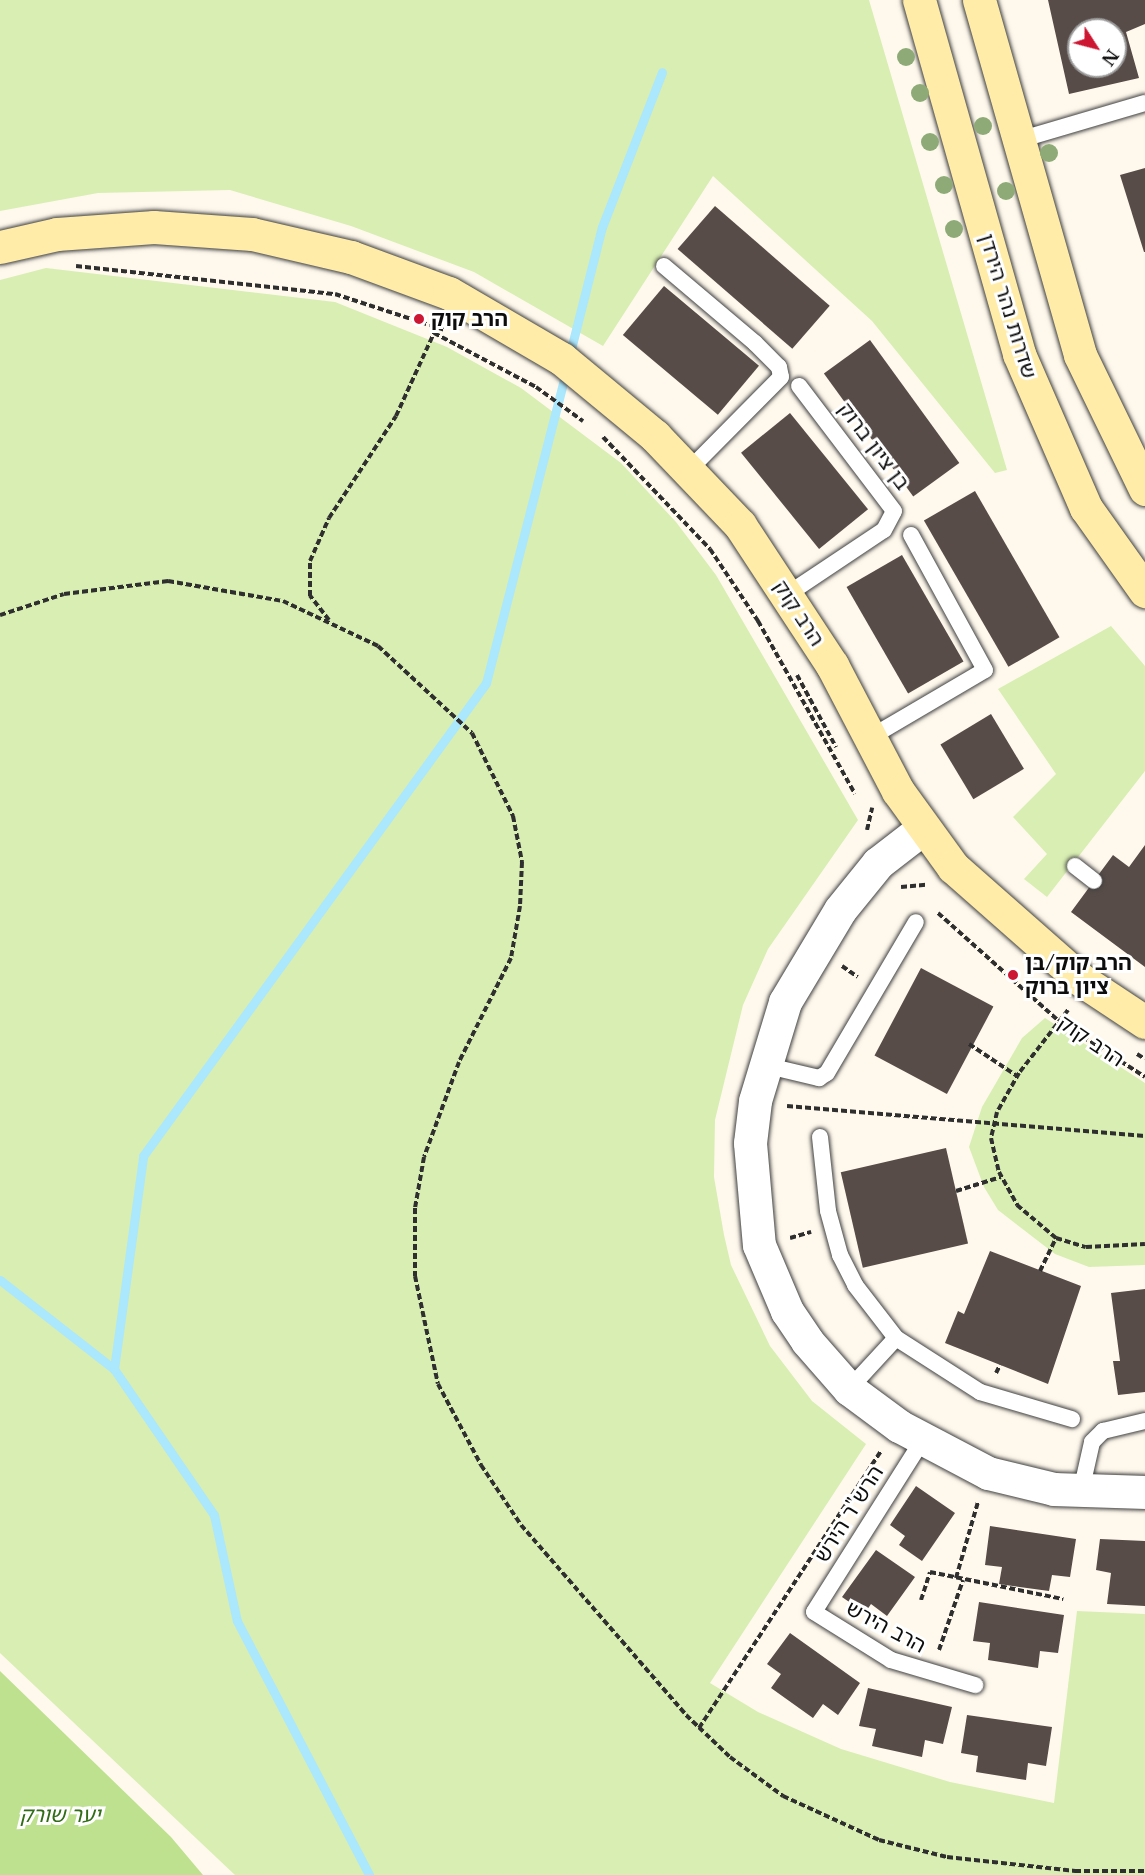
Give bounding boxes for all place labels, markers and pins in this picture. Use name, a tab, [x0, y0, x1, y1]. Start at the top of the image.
place label: הרב קוק	[431, 306, 508, 332]
marker: הרב קוק	[412, 312, 426, 326]
place label: הרב קוק/בן ציון ברוק	[1025, 950, 1132, 1000]
marker: הרב קוק/בן ציון ברוק	[1006, 968, 1020, 982]

